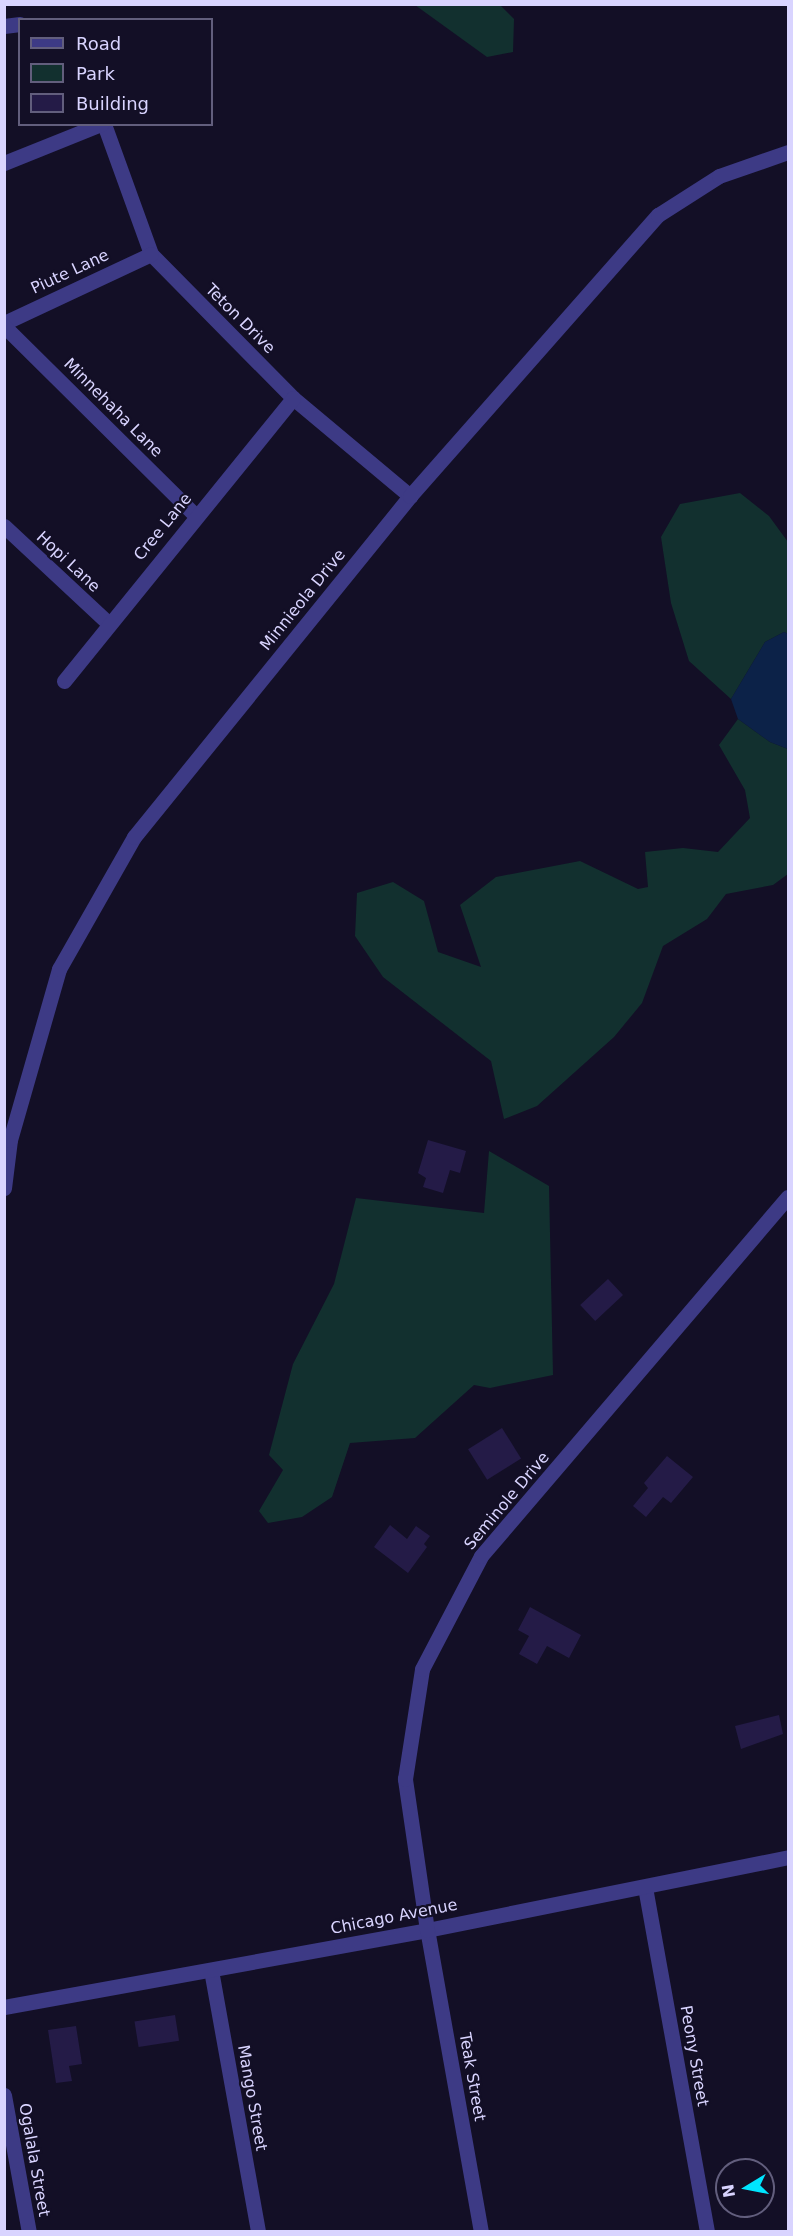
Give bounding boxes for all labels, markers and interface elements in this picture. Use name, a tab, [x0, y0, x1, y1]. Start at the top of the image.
legend	[18, 18, 213, 126]
text: Road	[76, 33, 121, 54]
text: Park	[76, 63, 115, 84]
text: Building	[76, 93, 149, 114]
street label: Piute Lane	[28, 246, 112, 298]
street label: Teton Drive	[201, 280, 279, 358]
street label: Minnehaha Lane	[60, 355, 166, 461]
street label: Cree Lane	[130, 490, 196, 564]
street label: Hopi Lane	[32, 528, 104, 596]
street label: Minnieola Drive	[256, 546, 350, 654]
street label: Seminole Drive	[460, 1448, 554, 1554]
street label: Chicago Avenue	[329, 1895, 459, 1939]
street label: Peony Street	[676, 2004, 712, 2108]
street label: Teak Street	[455, 2031, 489, 2123]
street label: Mango Street	[233, 2043, 271, 2153]
street label: Ogalala Street	[15, 2102, 53, 2218]
north arrow	[715, 2158, 775, 2218]
text: N	[718, 2183, 739, 2199]

